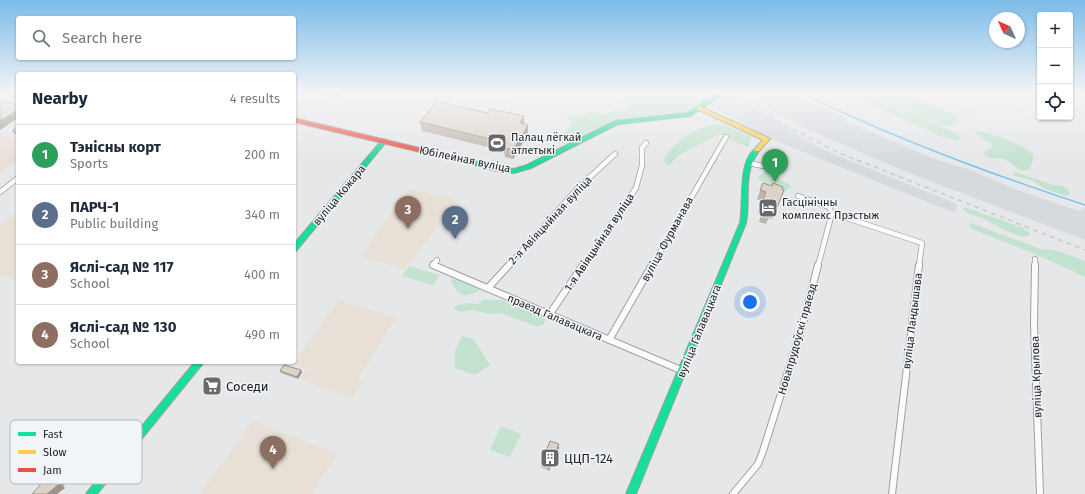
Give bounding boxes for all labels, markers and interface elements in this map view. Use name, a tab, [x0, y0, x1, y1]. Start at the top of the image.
north arrow	[989, 12, 1025, 48]
map controls	[1037, 12, 1073, 120]
button: +	[1037, 12, 1073, 48]
search box	[16, 16, 296, 60]
icon: search	[30, 27, 52, 49]
text: Search here	[62, 29, 142, 47]
button: −	[1037, 48, 1073, 84]
button: locate	[1037, 84, 1073, 120]
text: Nearby	[32, 88, 87, 109]
text: 4 results	[230, 91, 280, 106]
place label: Палац лёгкай атлетыкі	[511, 131, 581, 157]
sports icon: Палац лёгкай атлетыкі	[486, 132, 508, 154]
text: Тэнісны корт	[70, 138, 161, 156]
street label: Юбілейная вуліца	[418, 143, 512, 176]
text: 1	[42, 147, 48, 162]
text: 200 m	[244, 147, 280, 162]
pin: 1	[762, 149, 788, 182]
text: Sports	[70, 156, 108, 171]
street label: вуліца Кожара	[310, 162, 368, 228]
street label: 2-я Авіяцыйная вуліца	[506, 173, 595, 267]
street label: 1-я Авіяцыйная вуліца	[562, 191, 637, 294]
street label: вуліца Фурманава	[639, 195, 696, 284]
pin: 3	[395, 196, 421, 229]
place label: Гасцінічны комплекс Прэстыж	[782, 196, 879, 222]
hotel icon: Гасцінічны комплекс Прэстыж	[757, 197, 779, 219]
text: ПАРЧ-1	[70, 198, 119, 216]
pin: 2	[442, 206, 468, 239]
text: 2	[42, 207, 48, 222]
text: 340 m	[245, 207, 280, 222]
text: Public building	[70, 216, 158, 231]
text: Яслі-сад № 117	[70, 258, 174, 276]
text: 3	[42, 267, 48, 282]
text: 400 m	[244, 267, 280, 282]
street label: вуліца Ландышава	[900, 272, 925, 370]
text: School	[70, 276, 110, 291]
street label: Новапрудоўскі праезд	[775, 282, 820, 396]
street label: вуліца Галавацкага	[675, 283, 724, 380]
street label: праезд Галавацкага	[505, 292, 604, 343]
your location	[740, 292, 760, 312]
text: Яслі-сад № 130	[70, 318, 176, 336]
text: 4	[41, 327, 49, 342]
text: 490 m	[245, 327, 280, 342]
text: School	[70, 336, 110, 351]
street label: вуліца Крылова	[1029, 336, 1044, 418]
supermarket icon: Соседи	[201, 375, 223, 397]
place label: Соседи	[226, 379, 269, 394]
legend	[10, 420, 142, 484]
text: Fast	[43, 428, 63, 441]
pin: 4	[260, 436, 286, 469]
text: Slow	[43, 446, 67, 459]
building icon: ЦЦП-124	[539, 447, 561, 469]
place label: ЦЦП-124	[564, 451, 613, 466]
text: Jam	[43, 464, 62, 477]

